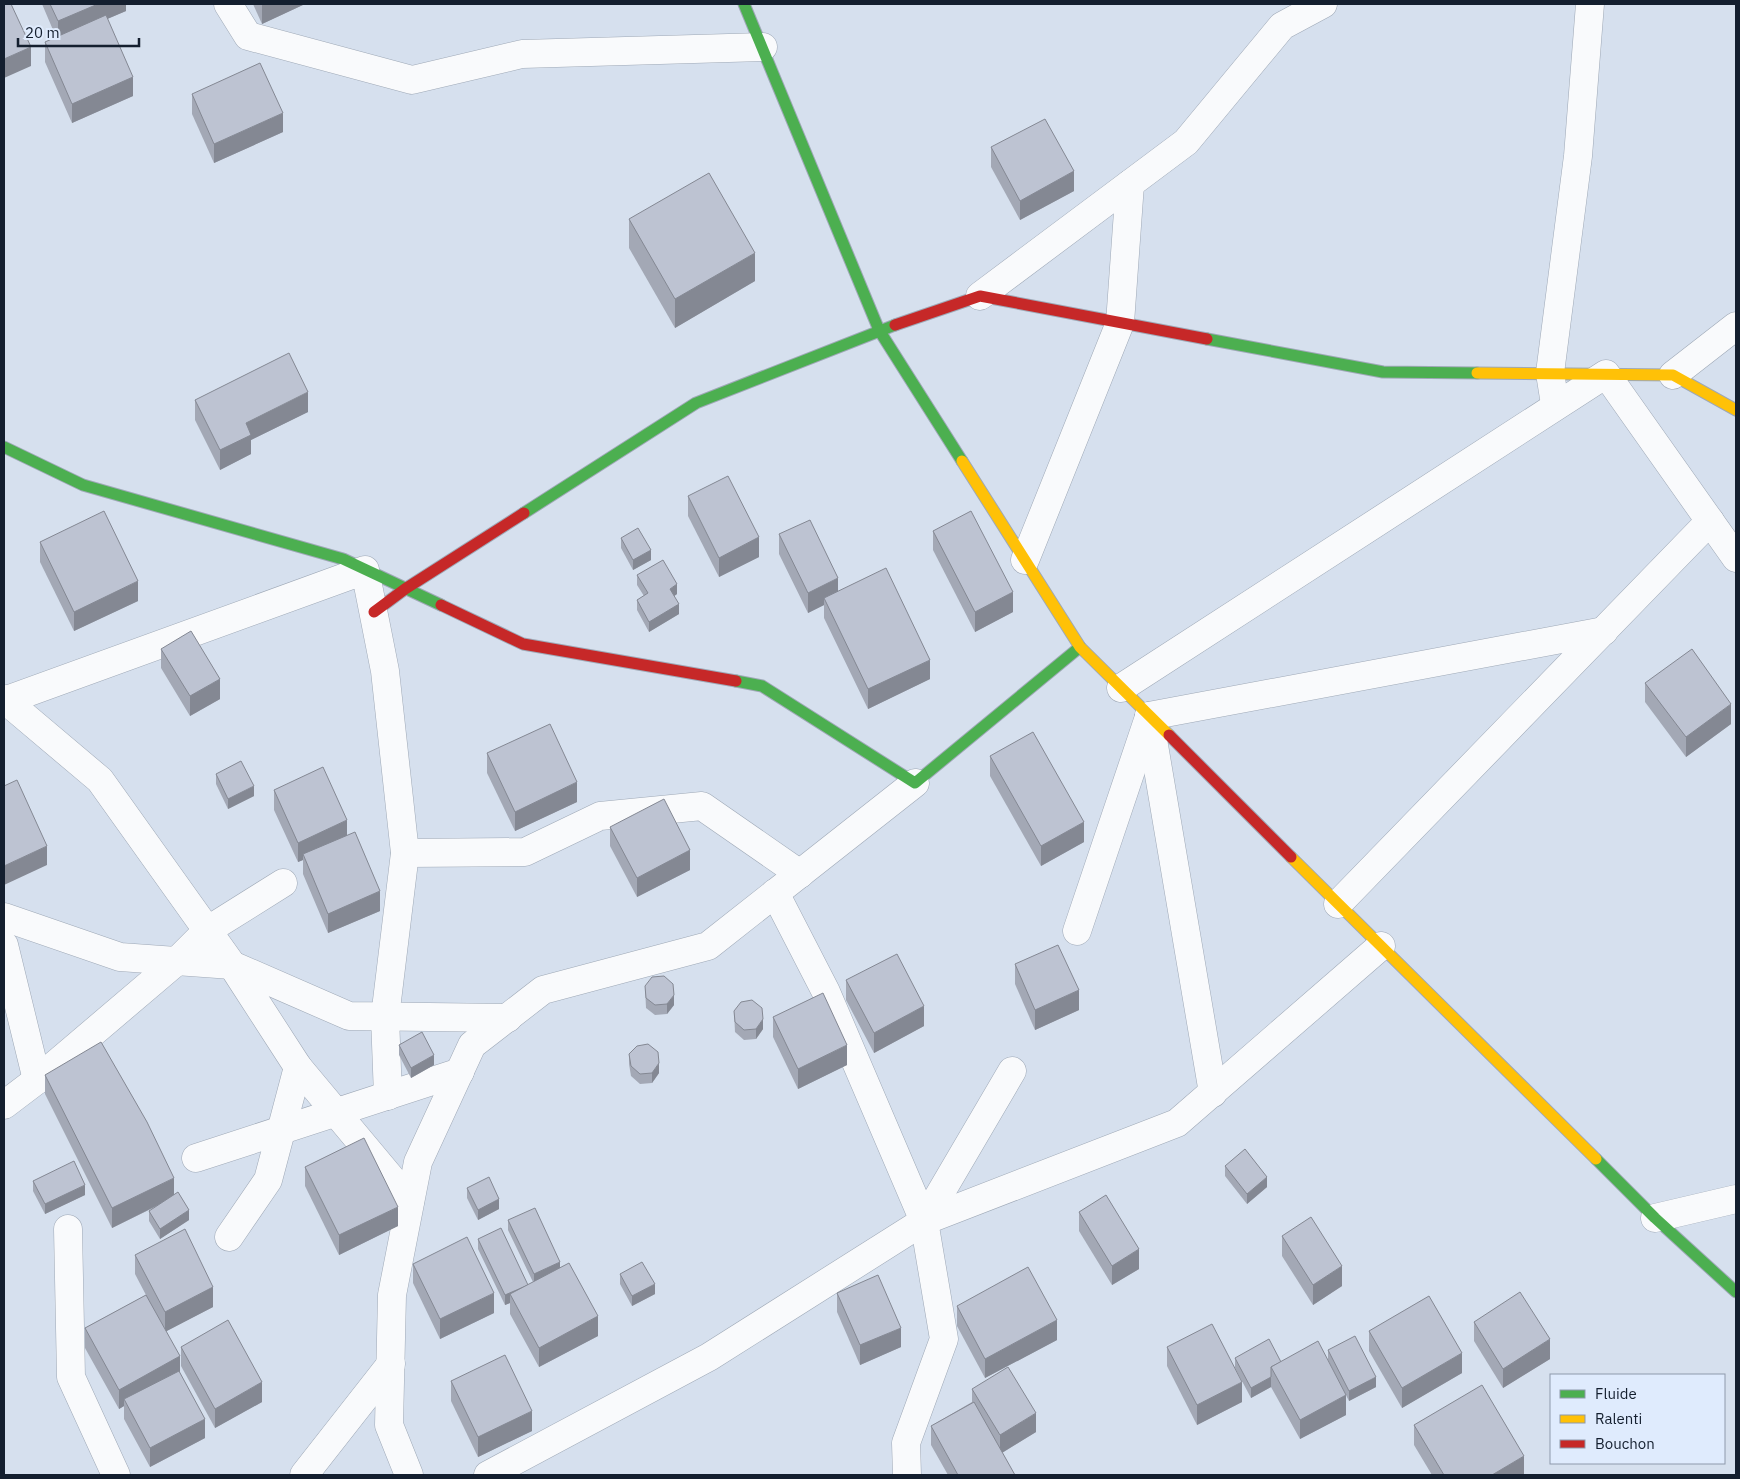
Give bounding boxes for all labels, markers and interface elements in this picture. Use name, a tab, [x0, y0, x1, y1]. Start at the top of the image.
scale bar	[18, 15, 139, 47]
text: 20 m	[25, 23, 60, 42]
legend	[1550, 1374, 1725, 1464]
text: Fluide	[1595, 1384, 1637, 1403]
text: Ralenti	[1595, 1409, 1642, 1428]
text: Bouchon	[1595, 1434, 1655, 1453]

